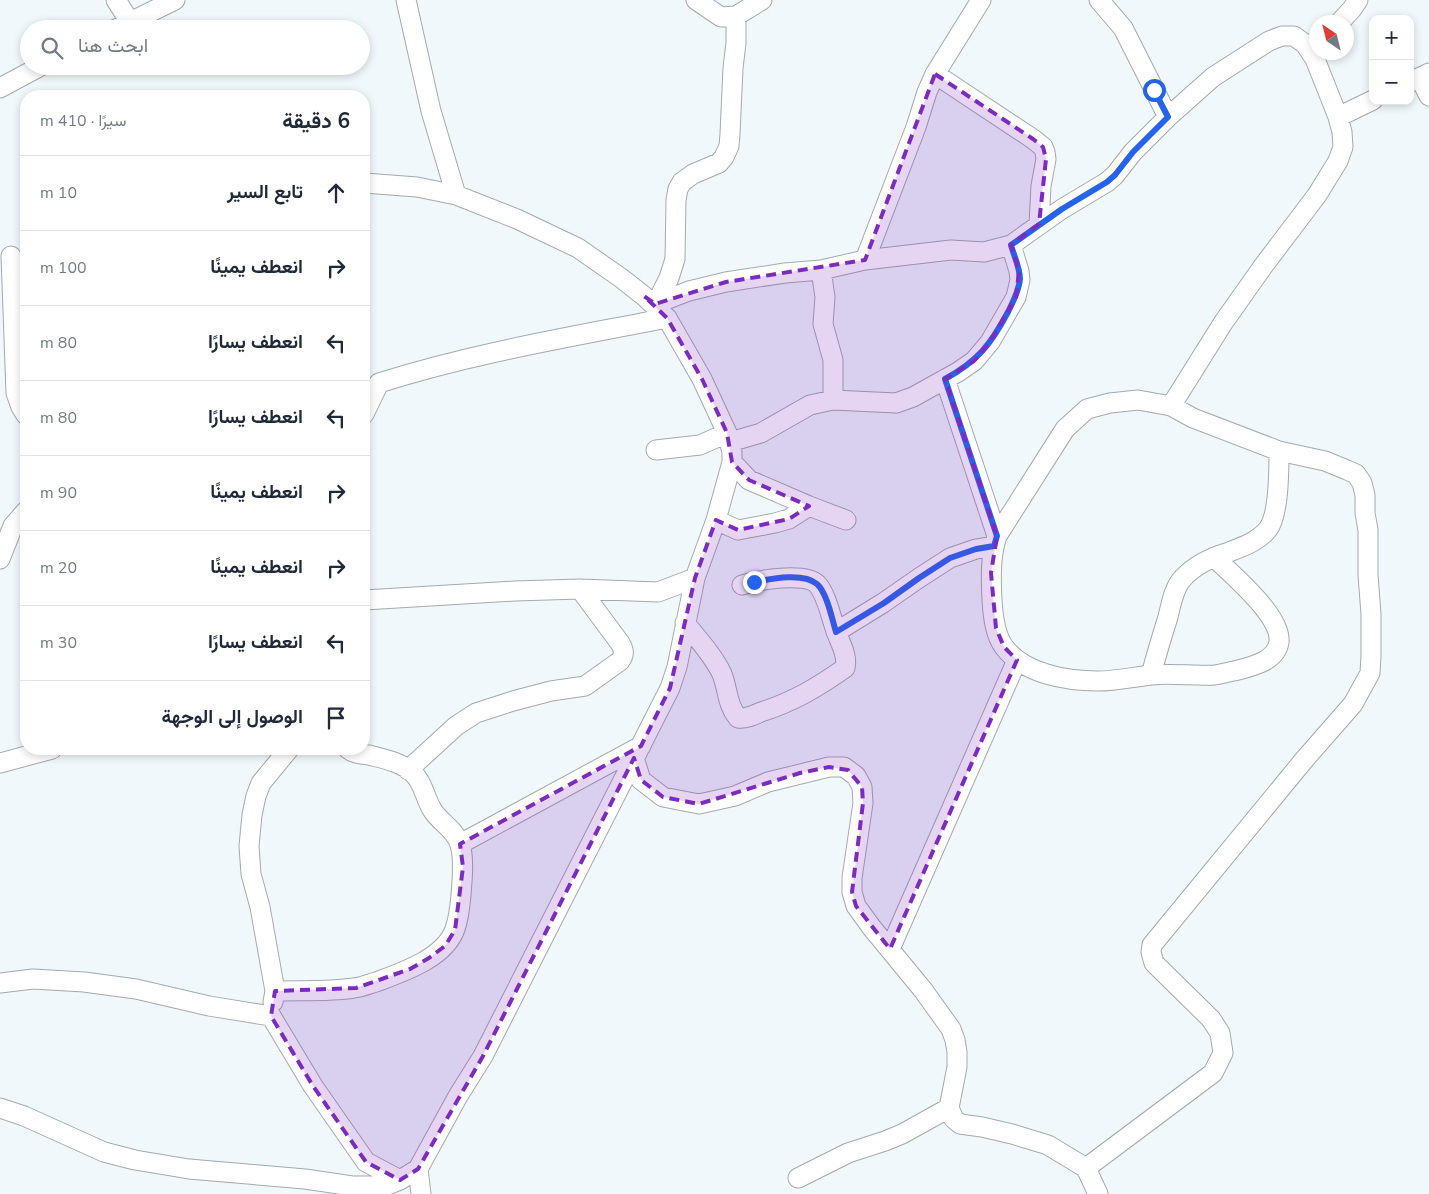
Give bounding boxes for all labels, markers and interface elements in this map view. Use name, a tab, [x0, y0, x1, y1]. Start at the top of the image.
north arrow	[1309, 15, 1354, 60]
map controls	[1369, 15, 1414, 105]
button: +	[1369, 15, 1414, 60]
search box	[20, 20, 370, 75]
text: ابحث هنا	[78, 33, 148, 59]
icon: search	[38, 34, 66, 62]
button: −	[1369, 60, 1414, 105]
route start	[1143, 79, 1166, 102]
text: 6 دقيقة	[282, 107, 350, 135]
text: سيرًا · 410 m	[40, 110, 126, 132]
text: تابع السير	[227, 179, 303, 205]
icon: ahead	[322, 179, 350, 207]
text: 10 m	[40, 182, 77, 204]
text: انعطف يمينًا	[210, 254, 303, 280]
icon: right	[322, 254, 350, 282]
text: 100 m	[40, 257, 87, 279]
text: انعطف يسارًا	[208, 329, 303, 355]
icon: left	[322, 329, 350, 357]
text: 80 m	[40, 332, 77, 354]
text: انعطف يسارًا	[208, 404, 303, 430]
icon: left	[322, 404, 350, 432]
text: 80 m	[40, 407, 77, 429]
text: انعطف يمينًا	[210, 479, 303, 505]
icon: right	[322, 479, 350, 507]
text: 90 m	[40, 482, 77, 504]
text: انعطف يمينًا	[210, 554, 303, 580]
icon: right	[322, 554, 350, 582]
text: 20 m	[40, 557, 77, 579]
route end	[743, 571, 766, 594]
text: انعطف يسارًا	[208, 629, 303, 655]
icon: left	[322, 629, 350, 657]
text: 30 m	[40, 632, 77, 654]
text: الوصول إلى الوجهة	[161, 704, 303, 730]
icon: arrive	[322, 704, 350, 732]

